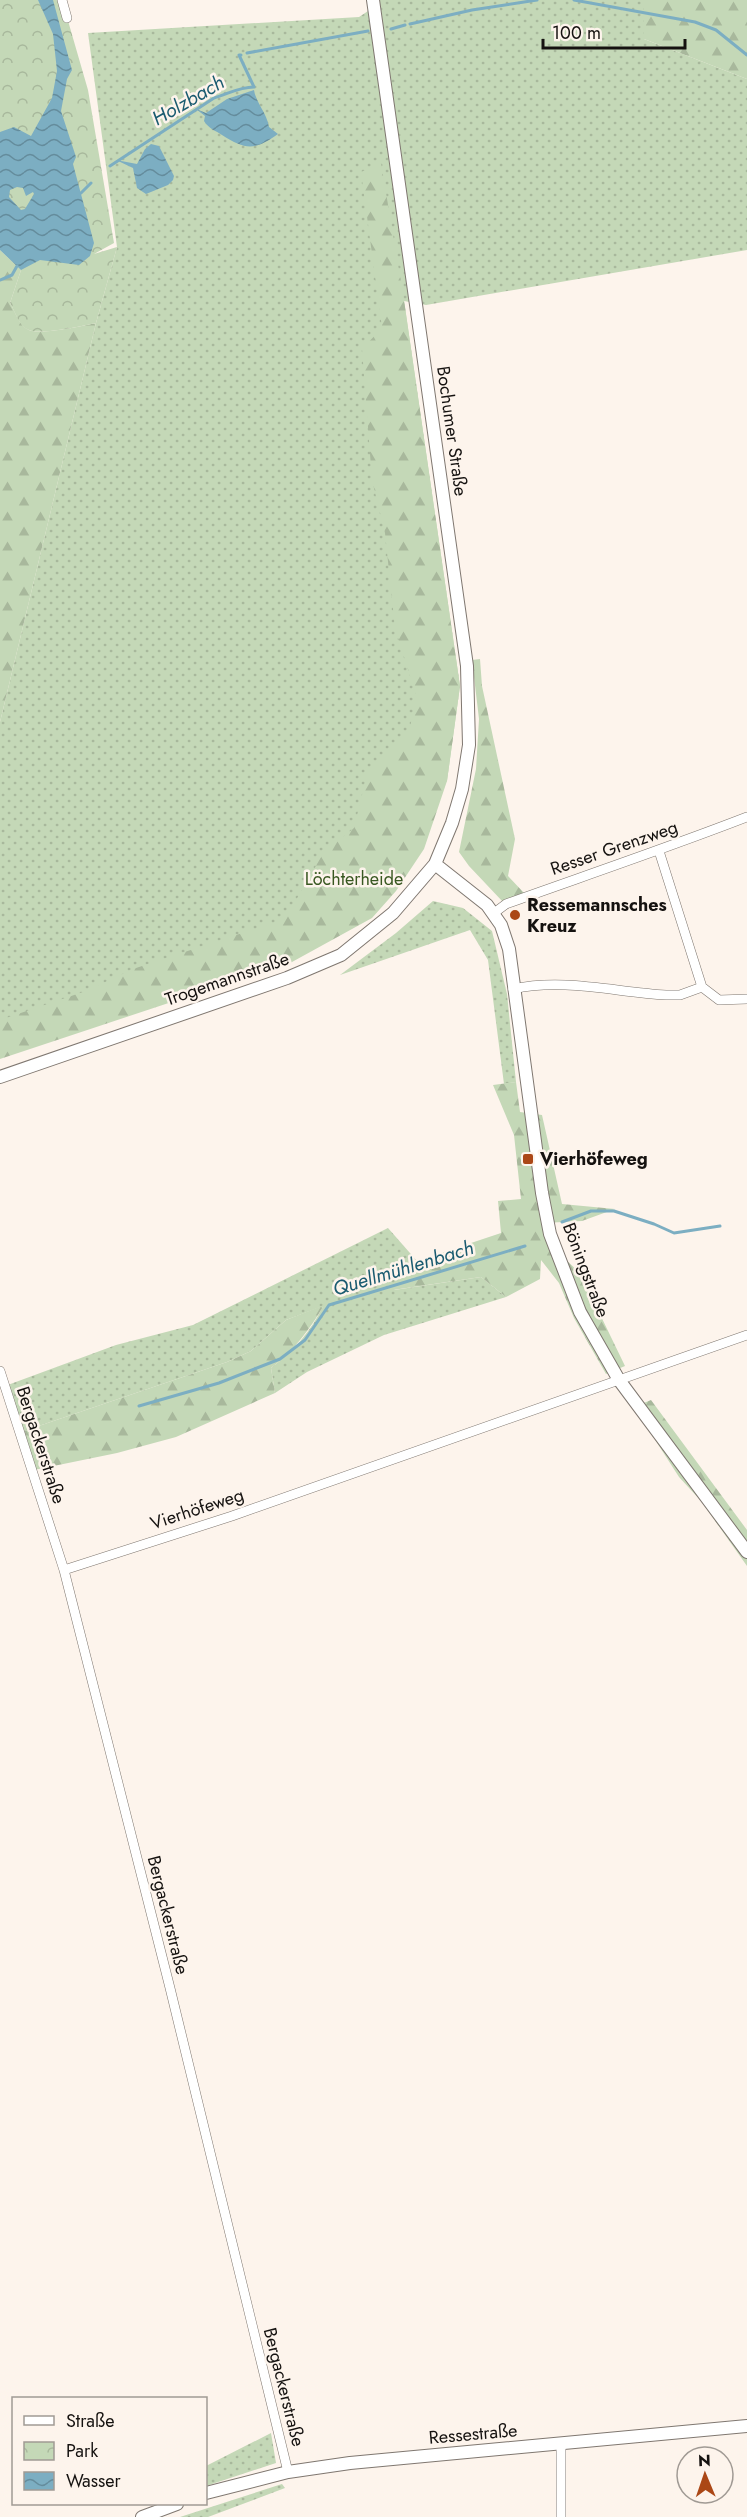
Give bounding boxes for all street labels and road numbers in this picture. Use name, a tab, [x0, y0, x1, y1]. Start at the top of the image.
street label: Bochumer Straße	[430, 364, 474, 498]
street label: Resser Grenzweg	[547, 814, 681, 882]
street label: Trogemannstraße	[161, 946, 293, 1012]
street label: Böningstraße	[556, 1219, 616, 1321]
street label: Bergackerstraße	[10, 1383, 72, 1507]
street label: Vierhöfeweg	[147, 1482, 247, 1536]
street label: Bergackerstraße	[141, 1853, 195, 1977]
street label: Bergackerstraße	[257, 2325, 311, 2449]
street label: Ressestraße	[428, 2417, 518, 2451]

